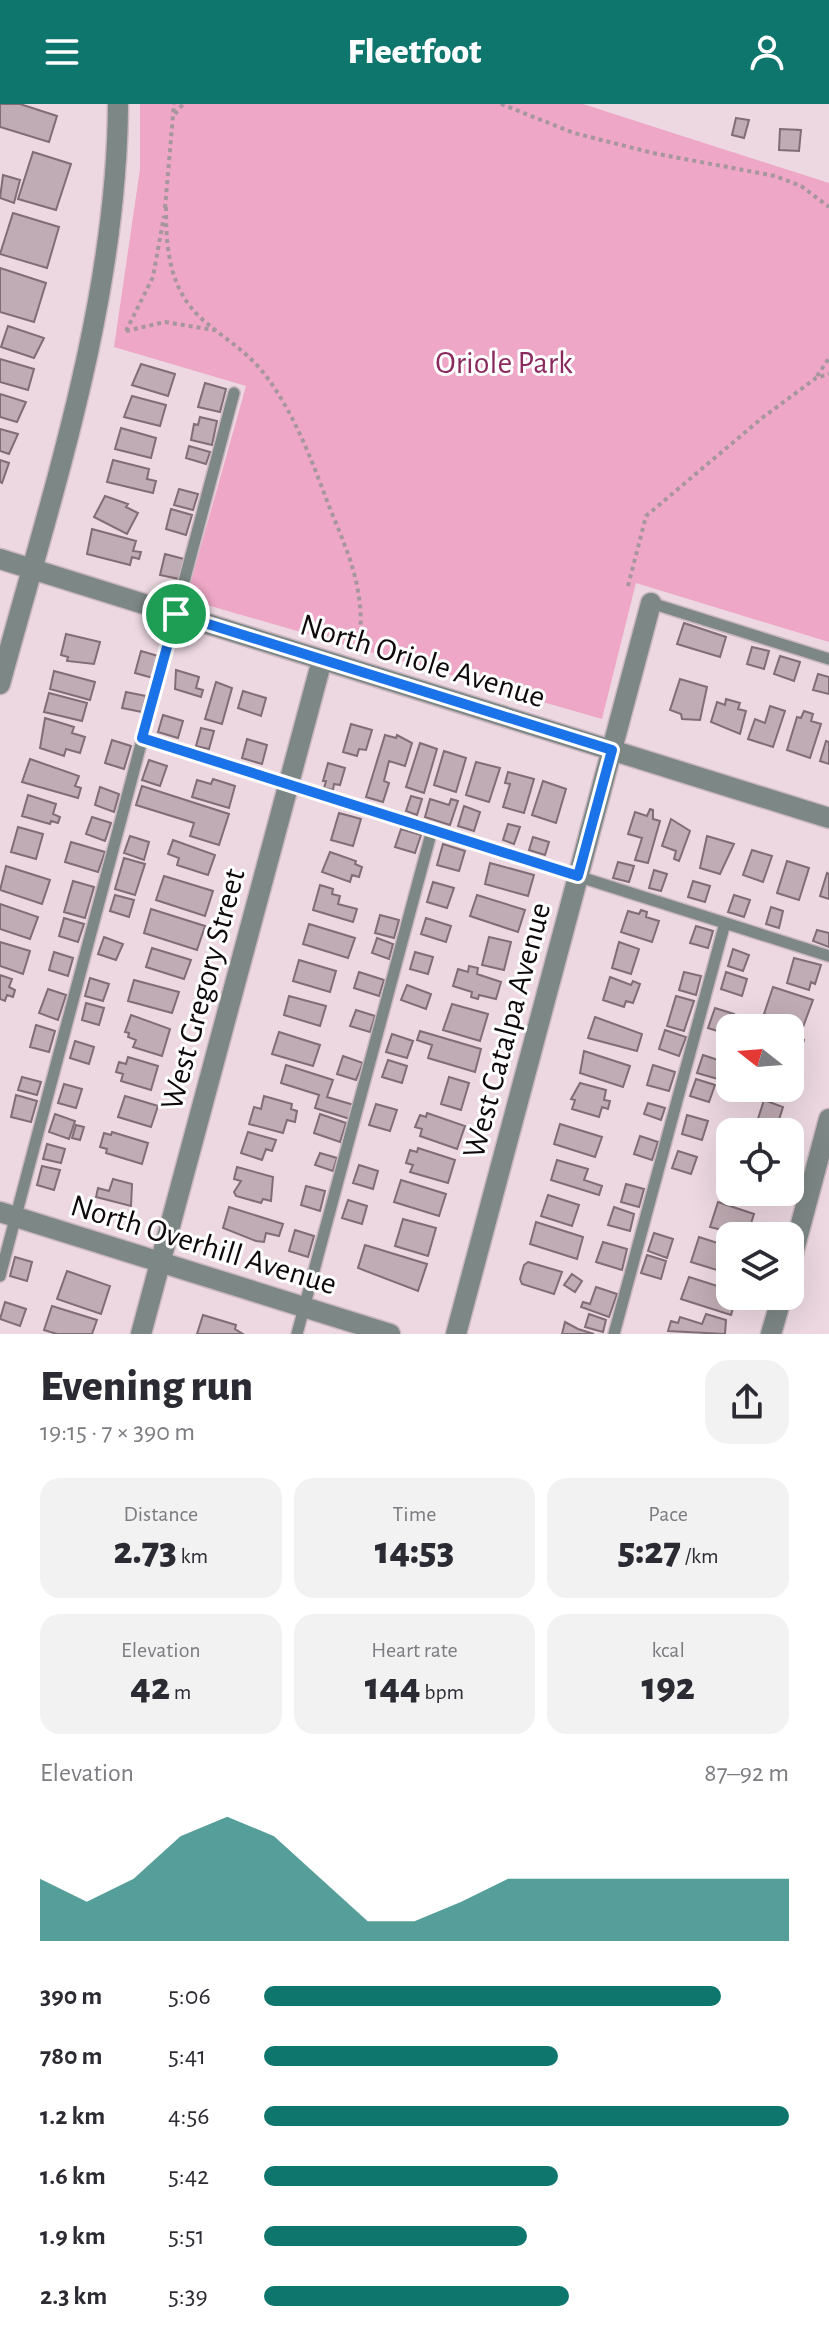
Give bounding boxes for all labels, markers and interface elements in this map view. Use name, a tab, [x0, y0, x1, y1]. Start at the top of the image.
icon: menu	[40, 30, 84, 74]
icon: person	[745, 30, 789, 74]
text: Fleetfoot	[347, 34, 482, 70]
park label: Oriole Park	[435, 347, 573, 379]
pin	[142, 580, 210, 648]
icon: arrive	[154, 592, 198, 636]
street label: North Oriole Avenue	[296, 608, 549, 713]
street label: West Gregory Street	[155, 865, 251, 1113]
street label: West Catalpa Avenue	[457, 899, 556, 1162]
north arrow	[716, 1014, 804, 1102]
map controls	[716, 1014, 804, 1310]
button: locate	[716, 1118, 804, 1206]
street label: North Overhill Avenue	[67, 1189, 341, 1301]
button: layers	[716, 1222, 804, 1310]
button: share	[705, 1360, 789, 1444]
text: Evening run	[40, 1365, 253, 1409]
text: 19:15 · 7 × 390 m	[40, 1419, 195, 1445]
text: Distance	[124, 1503, 198, 1525]
text: Time	[393, 1503, 436, 1525]
text: Pace	[648, 1503, 688, 1525]
text: 2.73	[113, 1531, 177, 1571]
text: 14:53	[375, 1531, 454, 1571]
text: 5:27	[618, 1531, 681, 1571]
text: km	[177, 1545, 208, 1567]
text: /km	[681, 1545, 719, 1567]
text: Elevation	[121, 1639, 201, 1661]
text: Heart rate	[371, 1639, 458, 1661]
text: kcal	[651, 1639, 685, 1661]
text: 42	[130, 1667, 170, 1707]
text: 144	[365, 1667, 421, 1707]
text: 192	[641, 1667, 695, 1707]
text: m	[170, 1681, 191, 1703]
text: bpm	[421, 1681, 464, 1703]
text: Elevation	[40, 1760, 134, 1786]
text: 87–92 m	[704, 1760, 789, 1786]
text: 390 m	[40, 1983, 102, 2009]
text: 5:06	[168, 1983, 211, 2009]
text: 780 m	[40, 2043, 103, 2069]
text: 5:41	[168, 2043, 206, 2069]
text: 1.2 km	[40, 2103, 105, 2129]
text: 4:56	[168, 2103, 210, 2129]
text: 1.6 km	[40, 2163, 106, 2189]
text: 5:42	[168, 2163, 209, 2189]
text: 1.9 km	[40, 2223, 106, 2249]
text: 5:51	[168, 2223, 205, 2249]
text: 2.3 km	[40, 2283, 107, 2309]
text: 5:39	[168, 2283, 208, 2309]

